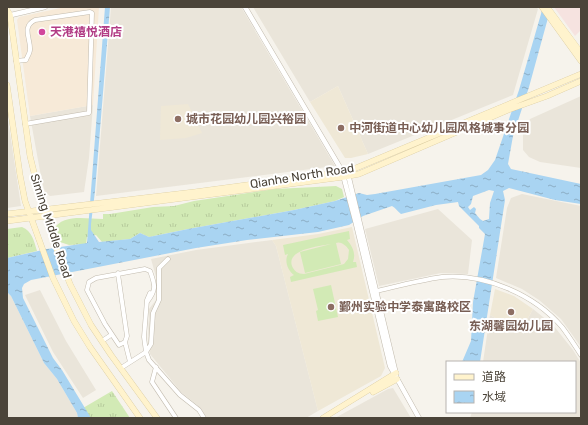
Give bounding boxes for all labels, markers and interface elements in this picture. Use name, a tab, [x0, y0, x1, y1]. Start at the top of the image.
place label: 天港禧悦酒店	[50, 25, 122, 39]
marker: 天港禧悦酒店	[37, 27, 47, 37]
place label: 城市花园幼儿园兴裕园	[186, 112, 306, 126]
marker: 城市花园幼儿园兴裕园	[173, 114, 183, 124]
place label: 中河街道中心幼儿园风格城事分园	[349, 121, 529, 135]
marker: 中河街道中心幼儿园风格城事分园	[336, 123, 346, 133]
street label: Qianhe North Road	[249, 161, 355, 191]
street label: Siming Middle Road	[27, 172, 75, 280]
place label: 鄞州实验中学泰寓路校区	[339, 300, 471, 314]
marker: 鄞州实验中学泰寓路校区	[326, 302, 336, 312]
marker: 东湖馨园幼儿园	[506, 307, 516, 317]
place label: 东湖馨园幼儿园	[469, 319, 553, 333]
legend	[446, 361, 576, 413]
text: 道路	[482, 370, 506, 384]
text: 水域	[482, 390, 506, 404]

